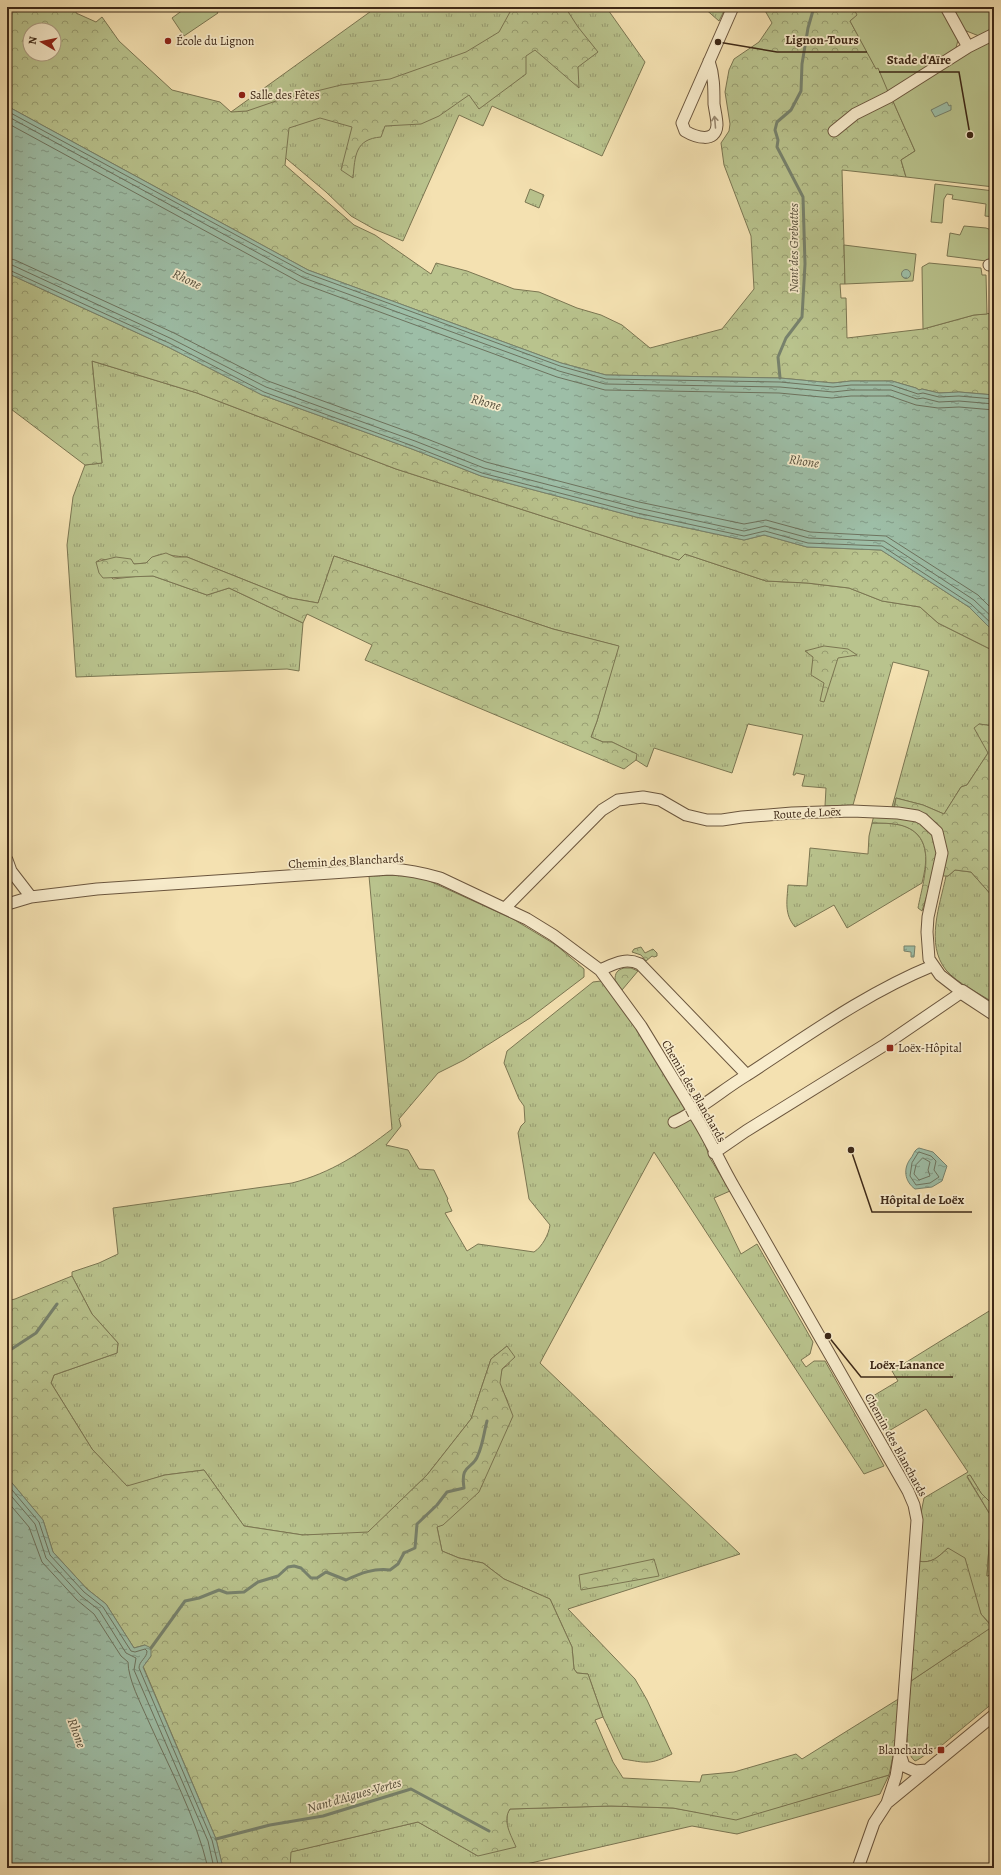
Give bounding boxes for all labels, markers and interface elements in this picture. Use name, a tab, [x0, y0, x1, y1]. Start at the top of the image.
north arrow	[22, 22, 62, 62]
callout: Lignon-Tours	[777, 27, 867, 52]
text: Lignon-Tours	[785, 31, 859, 48]
place label: École du Lignon	[176, 33, 255, 49]
text: N	[25, 35, 41, 46]
marker: École du Lignon	[163, 36, 173, 46]
callout: Stade d'Aïre	[879, 47, 959, 72]
text: Stade d'Aïre	[887, 51, 951, 68]
place label: Salle des Fêtes	[250, 87, 320, 103]
marker: Salle des Fêtes	[237, 90, 247, 100]
one-way arrow	[712, 116, 719, 129]
water label: Nant des Grebattes	[785, 203, 802, 293]
water label: Rhone	[170, 265, 205, 293]
water label: Rhone	[469, 390, 503, 414]
water label: Rhone	[788, 450, 820, 472]
street label: Route de Loëx	[773, 803, 842, 823]
street label: Chemin des Blanchards	[288, 850, 404, 872]
street label: Chemin des Blanchards	[658, 1037, 730, 1145]
place label: Loëx-Hôpital	[898, 1040, 962, 1056]
marker: Loëx-Hôpital	[885, 1043, 895, 1053]
callout: Hôpital de Loëx	[872, 1187, 972, 1212]
text: Hôpital de Loëx	[880, 1191, 965, 1208]
callout: Loëx-Lanance	[861, 1352, 953, 1377]
text: Loëx-Lanance	[869, 1356, 945, 1373]
street label: Chemin des Blanchards	[861, 1391, 931, 1500]
water label: Rhone	[64, 1716, 90, 1750]
place label: Blanchards	[878, 1742, 933, 1758]
marker: Blanchards	[936, 1745, 946, 1755]
water label: Nant d'Aigues-Vertes	[305, 1773, 404, 1817]

